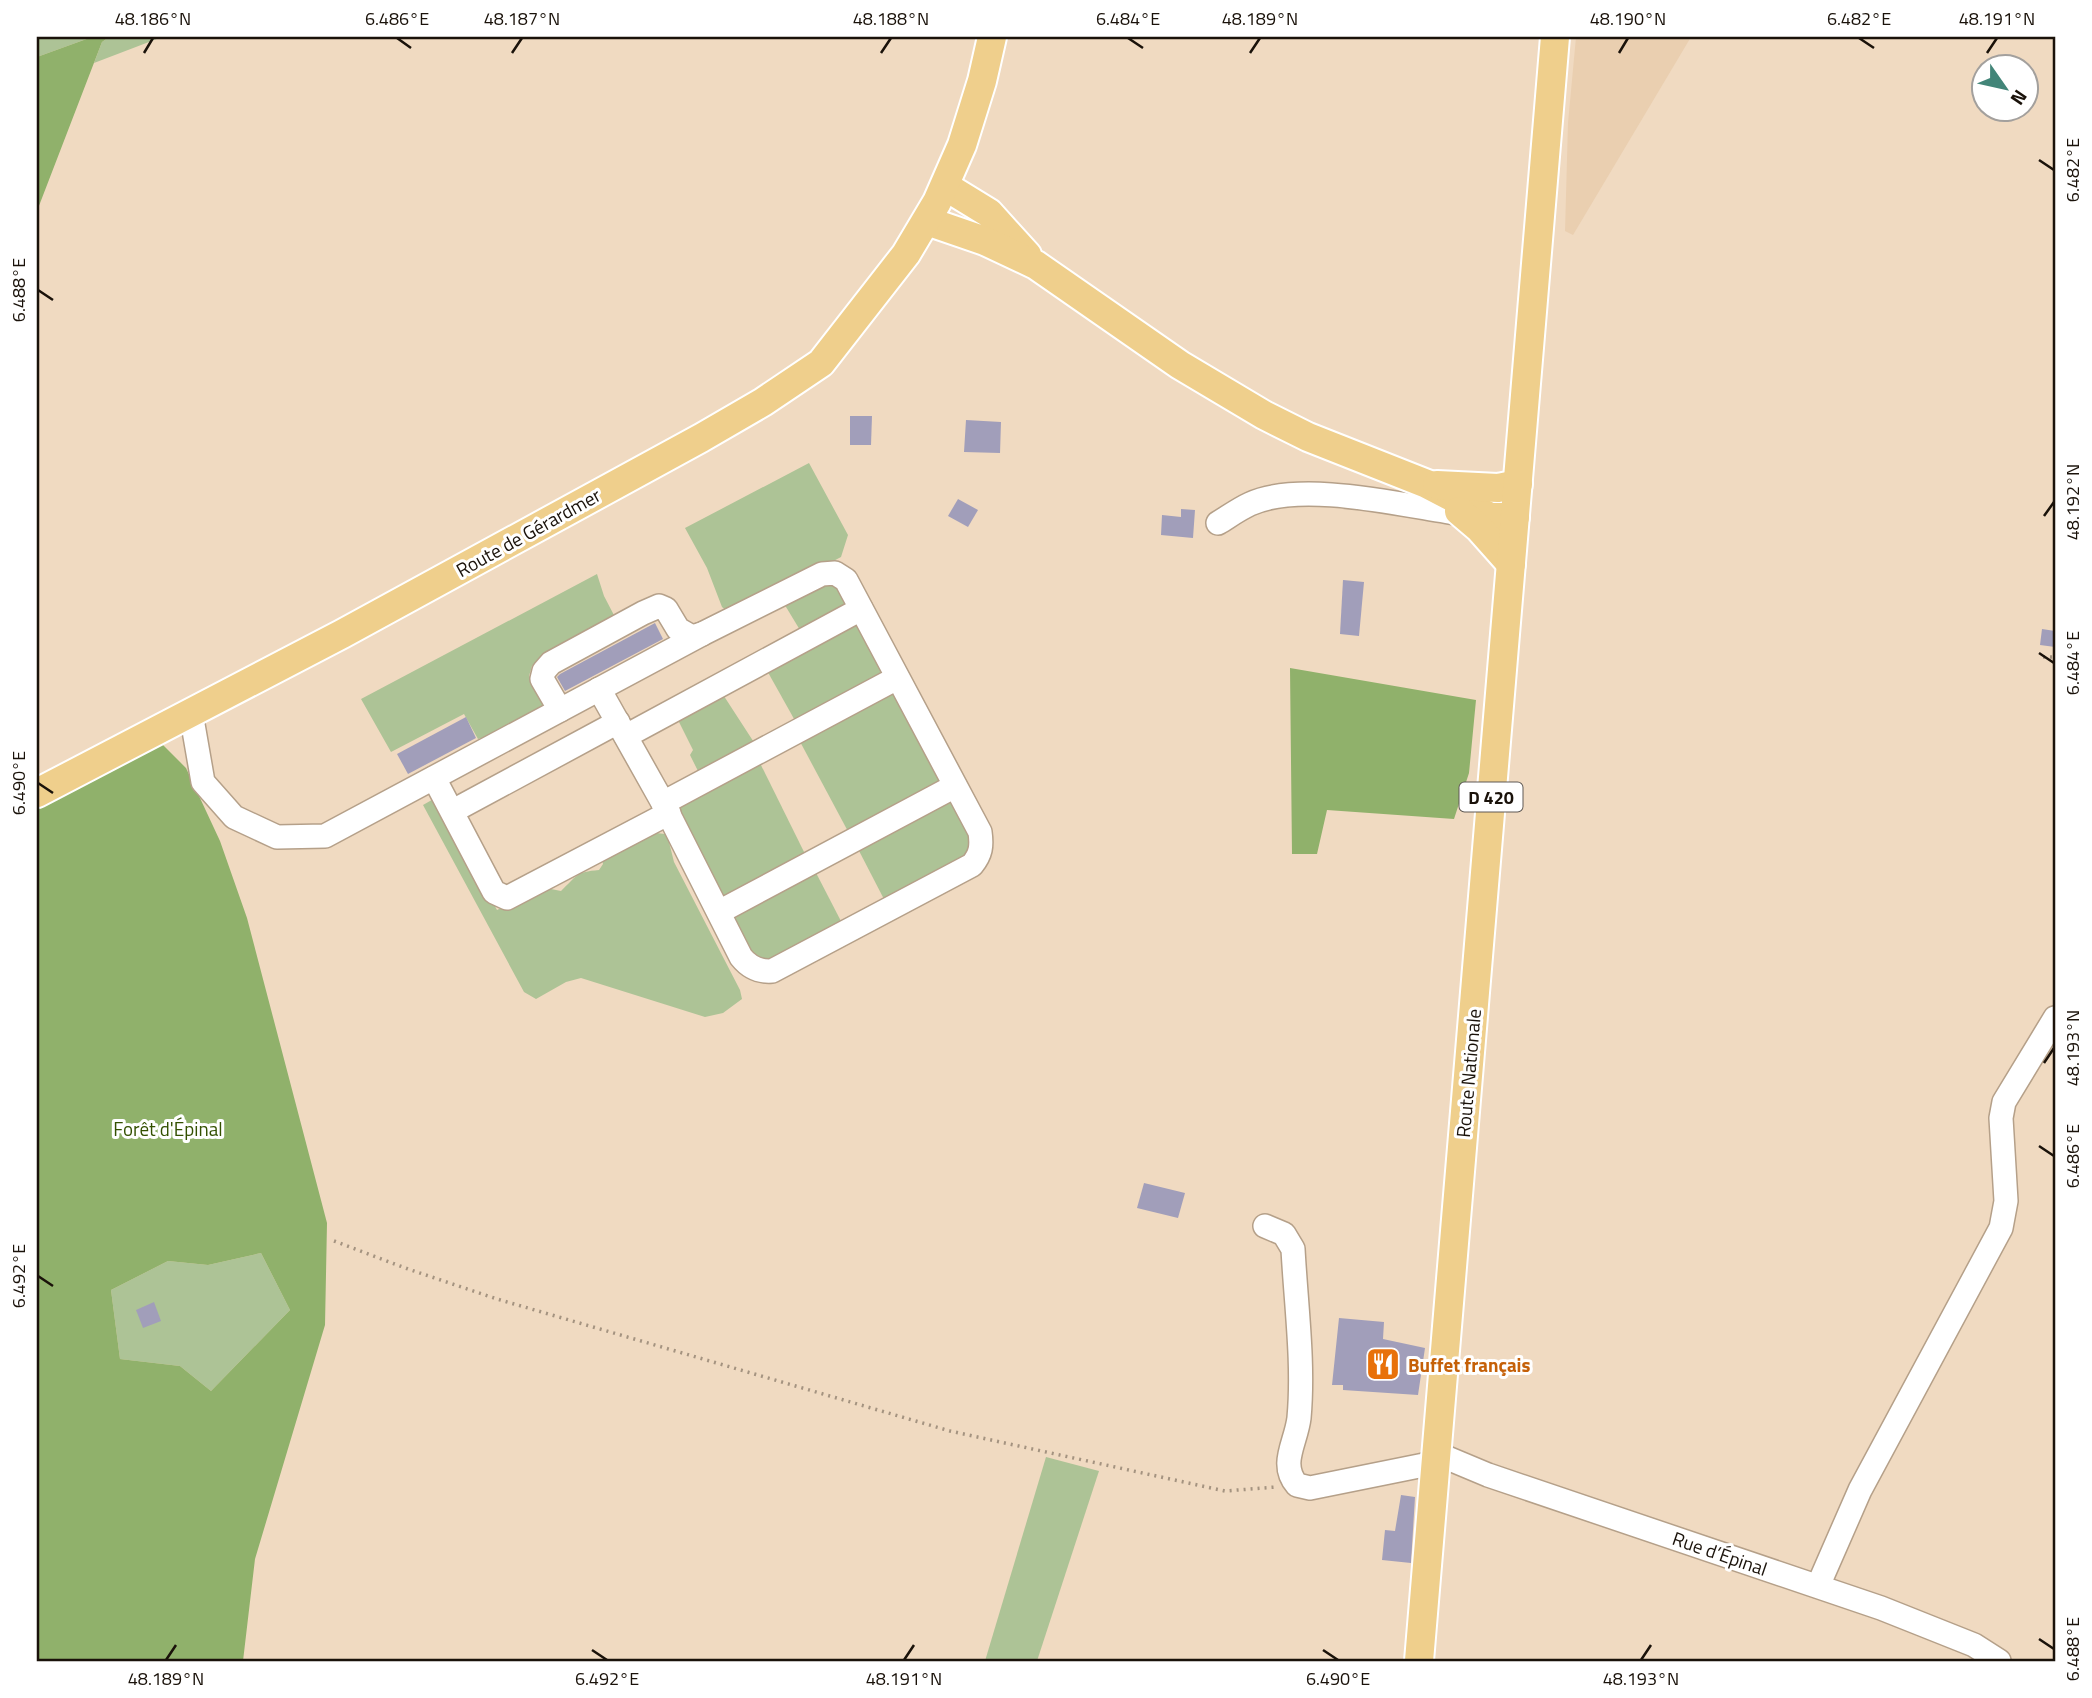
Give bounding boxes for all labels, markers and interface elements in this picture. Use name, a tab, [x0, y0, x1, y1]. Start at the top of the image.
text: 48.186°N	[115, 5, 191, 32]
text: 6.486°E	[365, 5, 429, 32]
text: 48.187°N	[484, 5, 560, 32]
text: 48.188°N	[853, 5, 929, 32]
text: 6.484°E	[1096, 5, 1160, 32]
text: 48.189°N	[1222, 5, 1298, 32]
text: 48.190°N	[1590, 5, 1666, 32]
text: 6.482°E	[1827, 5, 1891, 32]
text: 48.191°N	[1959, 5, 2035, 32]
north arrow	[1969, 52, 2039, 122]
text: N	[2004, 84, 2035, 111]
text: 6.482°E	[2059, 138, 2086, 202]
text: 6.488°E	[5, 258, 32, 322]
text: 48.192°N	[2059, 464, 2086, 540]
street label: Route de Gérardmer	[450, 480, 606, 584]
text: 6.484°E	[2059, 631, 2086, 695]
text: 6.490°E	[5, 751, 32, 815]
road number: D 420	[1460, 782, 1522, 812]
street label: Route Nationale	[1448, 1007, 1488, 1139]
text: 48.193°N	[2059, 1010, 2086, 1086]
park label: Forêt d'Épinal	[113, 1114, 223, 1143]
text: 6.486°E	[2059, 1124, 2086, 1188]
text: 6.492°E	[5, 1244, 32, 1308]
restaurant icon: Buffet français	[1364, 1345, 1402, 1383]
place label: Buffet français	[1408, 1350, 1531, 1379]
street label: Rue d’Épinal	[1669, 1523, 1771, 1583]
text: 6.488°E	[2059, 1617, 2086, 1681]
text: 48.189°N	[128, 1665, 204, 1692]
text: 6.492°E	[575, 1665, 639, 1692]
text: 48.191°N	[866, 1665, 942, 1692]
text: 6.490°E	[1306, 1665, 1370, 1692]
text: 48.193°N	[1603, 1665, 1679, 1692]

